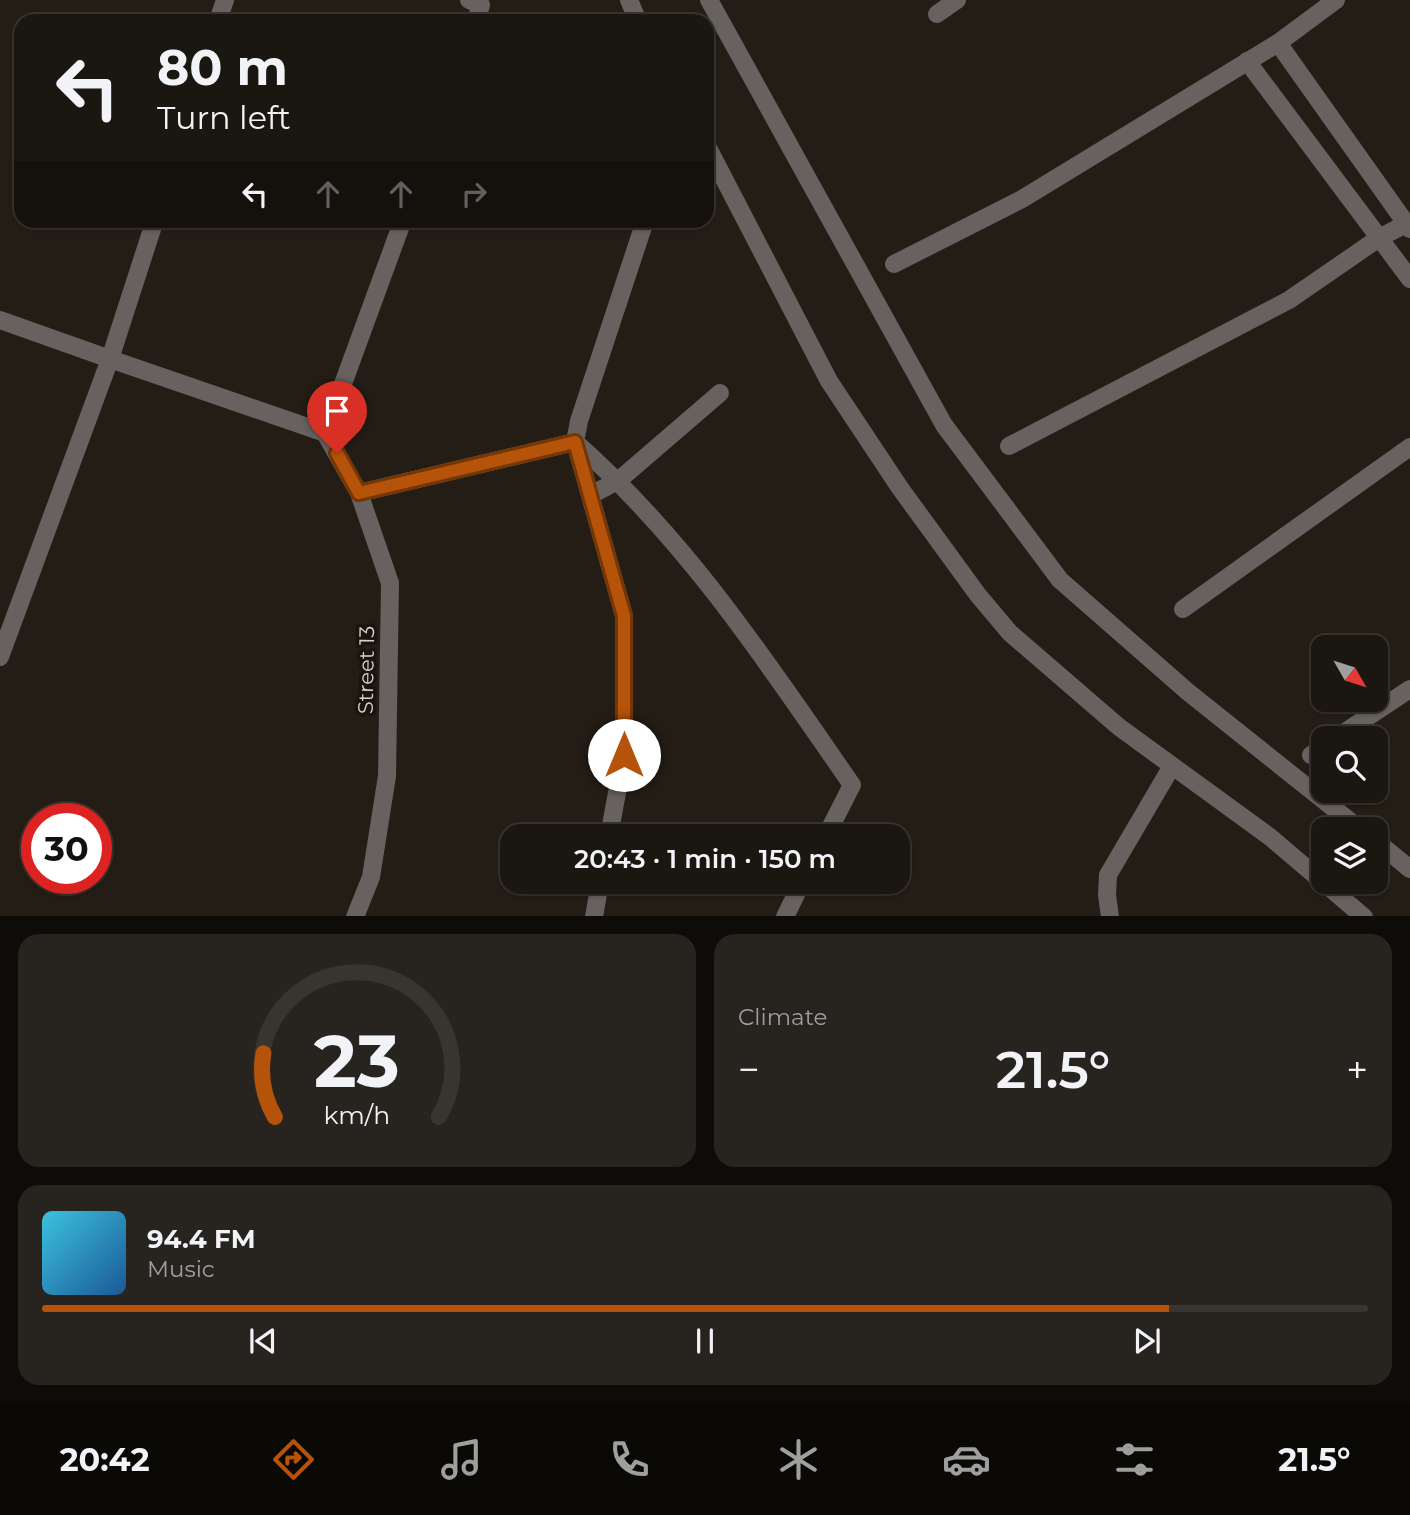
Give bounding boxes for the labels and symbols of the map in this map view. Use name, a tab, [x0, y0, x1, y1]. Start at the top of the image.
pin	[307, 381, 367, 453]
street label: Street 13	[353, 626, 379, 714]
north arrow	[1311, 635, 1388, 712]
position arrow	[587, 718, 661, 792]
speed limit sign: 30	[21, 803, 112, 894]

